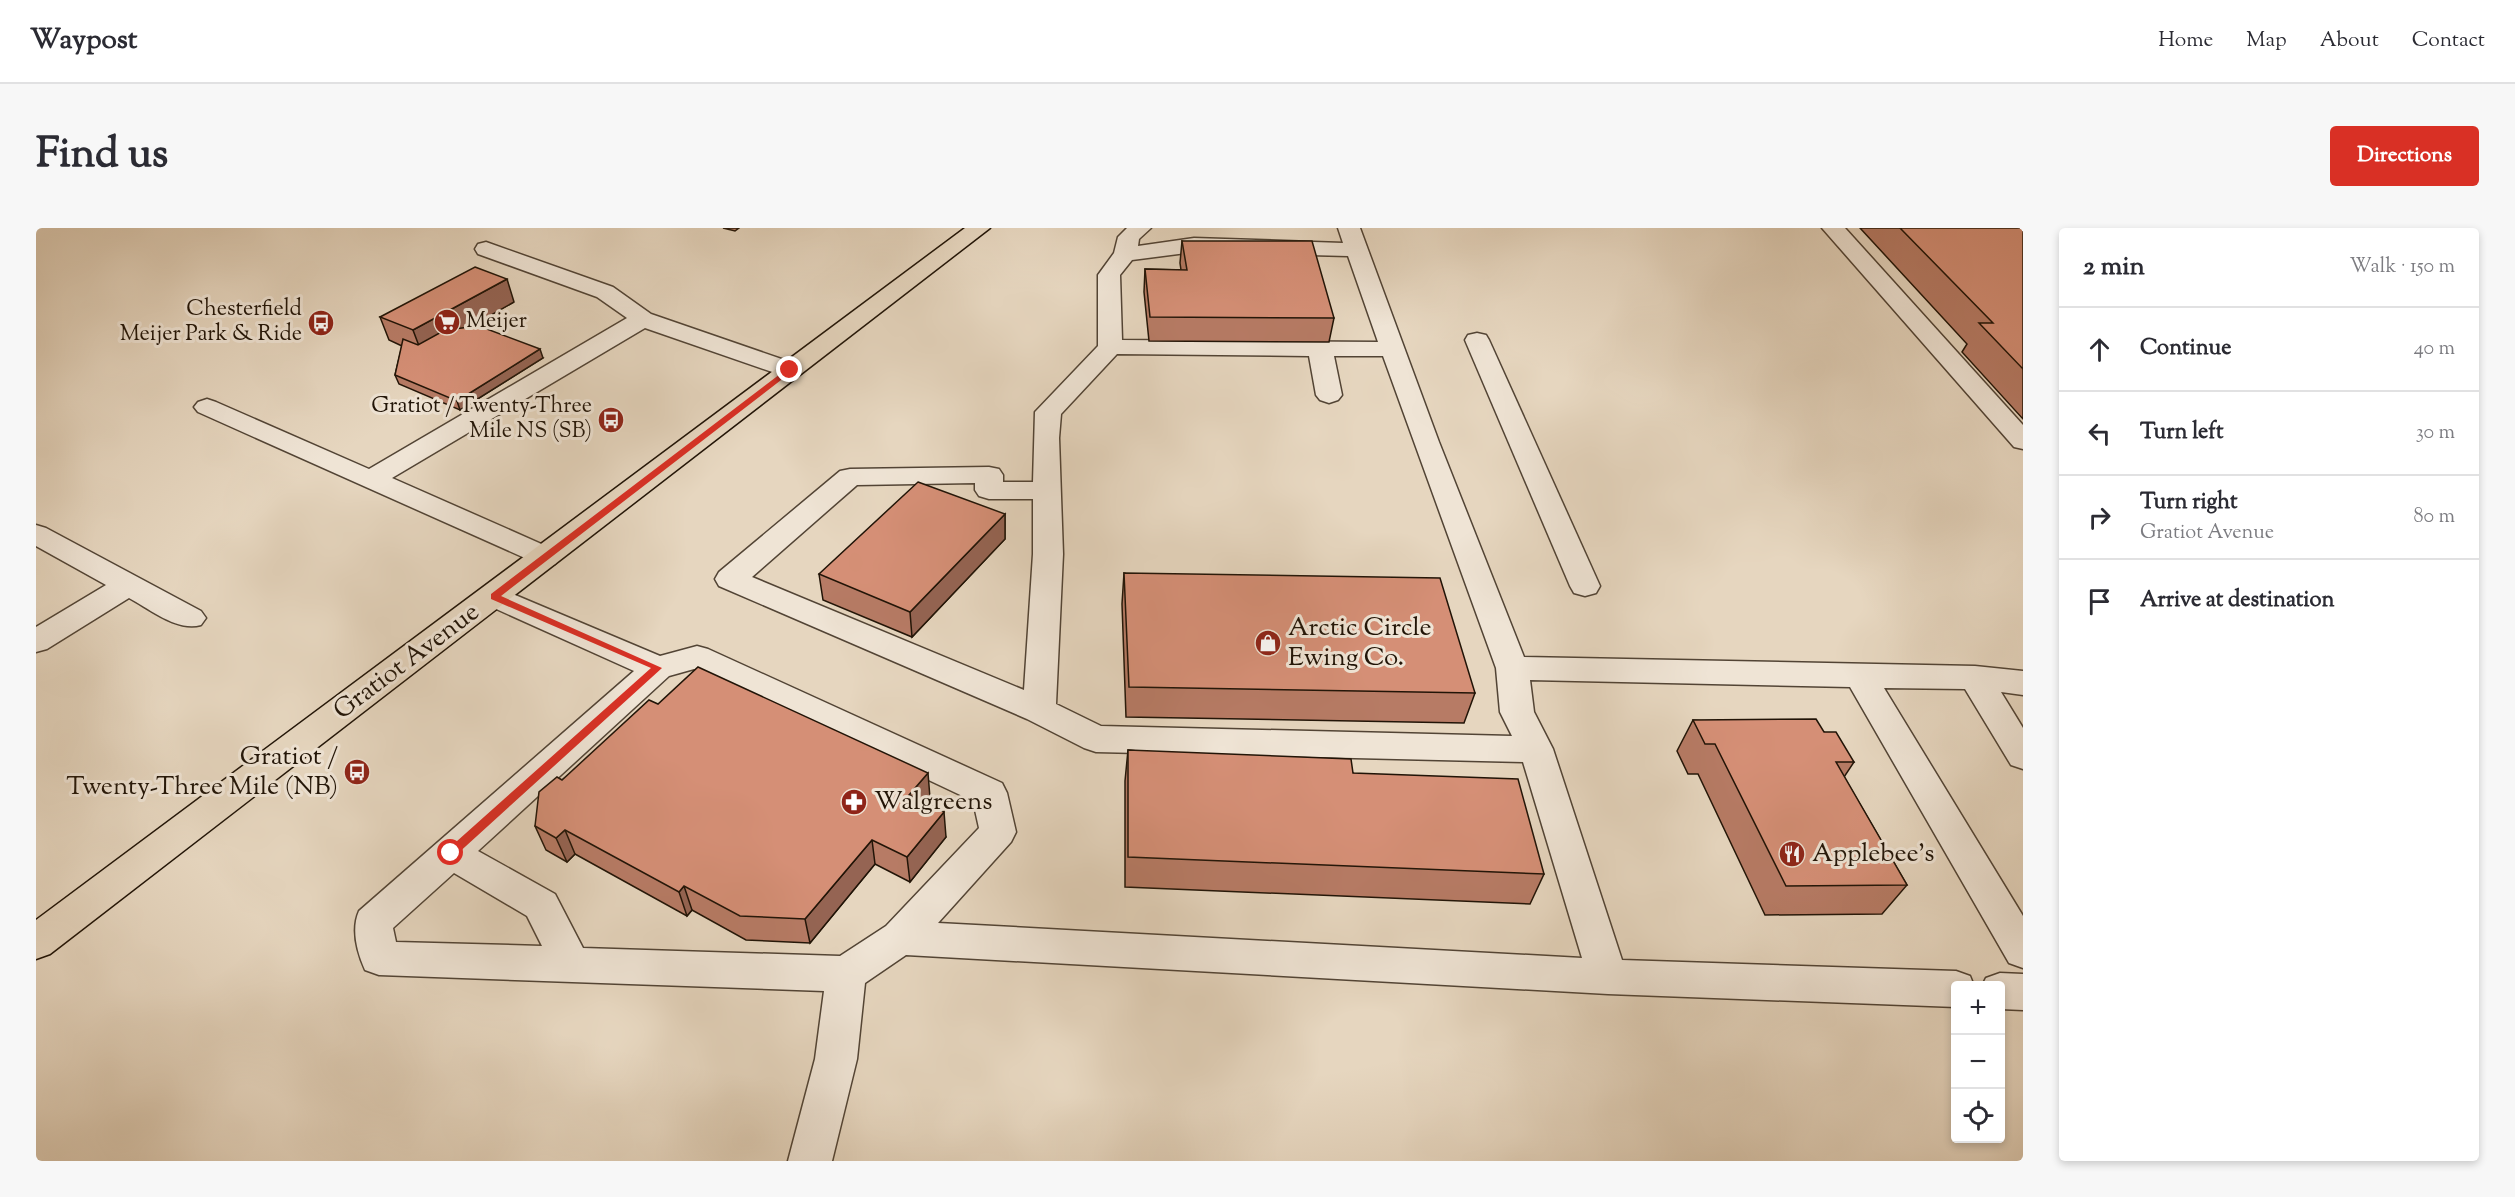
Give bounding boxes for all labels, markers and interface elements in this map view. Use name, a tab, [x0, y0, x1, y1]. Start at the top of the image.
text: Waypost	[30, 21, 137, 61]
text: Home	[2158, 26, 2213, 56]
text: Map	[2246, 26, 2287, 56]
text: About	[2320, 26, 2379, 56]
text: Contact	[2412, 26, 2485, 56]
text: Find us	[36, 126, 168, 186]
button: Directions	[2330, 126, 2479, 186]
text: 2 min	[2083, 249, 2145, 286]
text: Walk · 150 m	[2349, 253, 2455, 282]
place label: Chesterfield Meijer Park & Ride	[120, 294, 302, 351]
place label: Meijer	[466, 306, 527, 338]
supermarket icon: Meijer	[432, 307, 462, 337]
bus stop icon: Chesterfield Meijer Park & Ride	[306, 308, 336, 338]
icon: ahead	[2083, 333, 2116, 366]
text: Continue	[2140, 333, 2231, 365]
text: 40 m	[2414, 335, 2455, 364]
route end	[776, 356, 802, 382]
place label: Gratiot / Twenty-Three Mile NS (SB)	[371, 391, 592, 448]
bus stop icon: Gratiot / Twenty-Three Mile NS (SB)	[596, 405, 626, 435]
icon: left	[2083, 417, 2116, 450]
text: Turn left	[2140, 417, 2223, 449]
text: 30 m	[2416, 419, 2455, 448]
text: Turn right	[2140, 487, 2237, 519]
icon: right	[2083, 501, 2116, 534]
text: 80 m	[2414, 503, 2455, 532]
text: Gratiot Avenue	[2140, 519, 2274, 548]
icon: arrive	[2083, 585, 2116, 618]
text: Arrive at destination	[2140, 585, 2335, 617]
street label: Gratiot Avenue	[326, 595, 488, 729]
place label: Arctic Circle Ewing Co.	[1288, 610, 1432, 677]
shop icon: Arctic Circle Ewing Co.	[1253, 628, 1283, 658]
place label: Gratiot / Twenty-Three Mile (NB)	[66, 739, 338, 806]
bus stop icon: Gratiot / Twenty-Three Mile (NB)	[342, 757, 372, 787]
place label: Walgreens	[874, 784, 993, 821]
pharmacy icon: Walgreens	[839, 787, 869, 817]
place label: Applebee's	[1812, 836, 1935, 873]
route start	[437, 839, 463, 865]
restaurant icon: Applebee's	[1777, 839, 1807, 869]
map controls	[1951, 981, 2005, 1143]
button: +	[1951, 981, 2005, 1035]
button: −	[1951, 1035, 2005, 1089]
button: locate	[1951, 1089, 2005, 1143]

